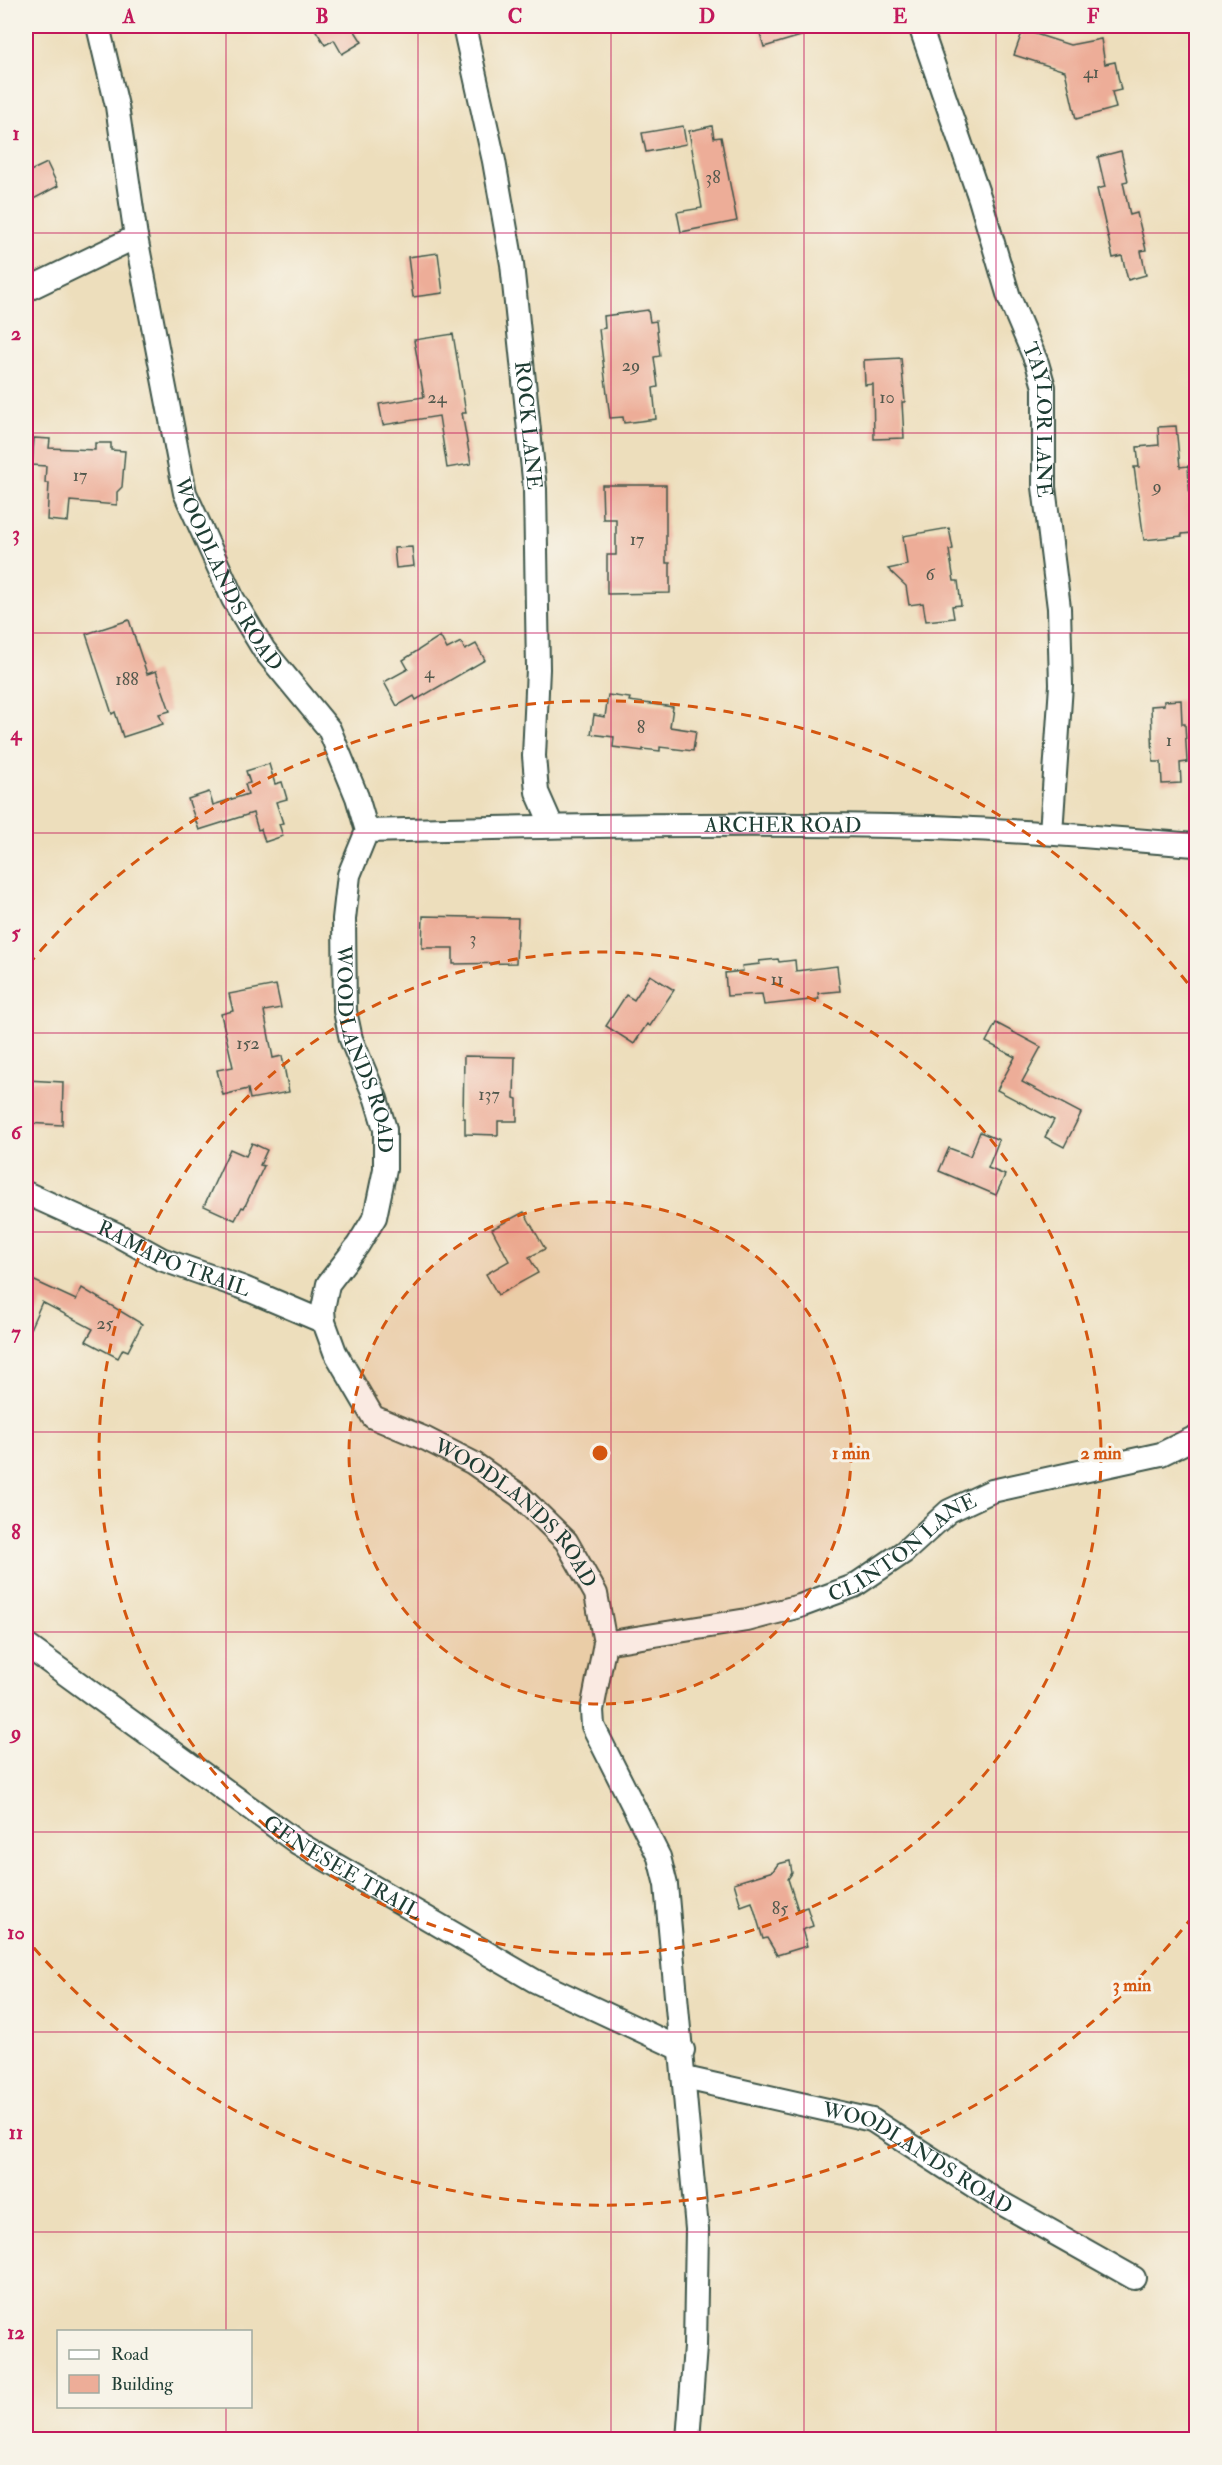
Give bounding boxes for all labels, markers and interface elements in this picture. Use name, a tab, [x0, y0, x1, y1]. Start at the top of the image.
text: A	[122, 4, 136, 29]
text: B	[315, 4, 329, 29]
text: C	[508, 4, 522, 29]
text: D	[699, 4, 715, 29]
text: E	[893, 4, 908, 29]
text: F	[1087, 4, 1100, 29]
house number: 41	[1083, 61, 1099, 84]
text: 1	[12, 121, 20, 146]
house number: 38	[705, 166, 721, 189]
text: 2	[11, 321, 21, 346]
street label: TAYLOR LANE	[1016, 338, 1058, 499]
house number: 29	[622, 354, 640, 377]
street label: ROCK LANE	[508, 360, 548, 491]
house number: 24	[428, 386, 448, 409]
house number: 10	[879, 386, 895, 409]
house number: 17	[73, 464, 87, 487]
street label: WOODLANDS ROAD	[168, 474, 289, 677]
house number: 9	[1150, 475, 1162, 498]
text: 3	[12, 521, 20, 546]
house number: 17	[630, 528, 644, 551]
house number: 6	[925, 563, 935, 586]
house number: 4	[424, 661, 435, 684]
house number: 188	[115, 668, 139, 691]
house number: 8	[637, 716, 645, 739]
text: 4	[10, 721, 23, 746]
house number: 1	[1166, 729, 1172, 752]
street label: ARCHER ROAD	[703, 812, 862, 840]
text: 5	[12, 920, 22, 945]
house number: 3	[470, 927, 476, 950]
street label: WOODLANDS ROAD	[330, 944, 398, 1153]
house number: 11	[771, 968, 783, 991]
house number: 152	[236, 1032, 260, 1055]
house number: 137	[478, 1083, 500, 1106]
text: 6	[11, 1120, 23, 1145]
street label: RAMAPO TRAIL	[93, 1214, 253, 1303]
house number: 25	[97, 1312, 114, 1335]
text: 7	[11, 1320, 21, 1345]
street label: WOODLANDS ROAD	[429, 1432, 603, 1593]
text: 1 min	[832, 1442, 871, 1465]
text: 2 min	[1081, 1442, 1122, 1465]
centre of rings	[590, 1443, 610, 1463]
street label: CLINTON LANE	[825, 1487, 981, 1608]
text: 8	[11, 1520, 21, 1545]
text: 9	[9, 1720, 21, 1745]
street label: GENESEE TRAIL	[258, 1809, 426, 1926]
house number: 85	[772, 1897, 788, 1920]
text: 10	[7, 1920, 25, 1945]
text: 3 min	[1113, 1974, 1152, 1997]
street label: WOODLANDS ROAD	[819, 2096, 1017, 2221]
text: 11	[9, 2120, 23, 2145]
text: 12	[7, 2320, 25, 2345]
legend	[57, 2330, 252, 2408]
text: Road	[111, 2343, 149, 2366]
text: Building	[111, 2373, 174, 2396]

